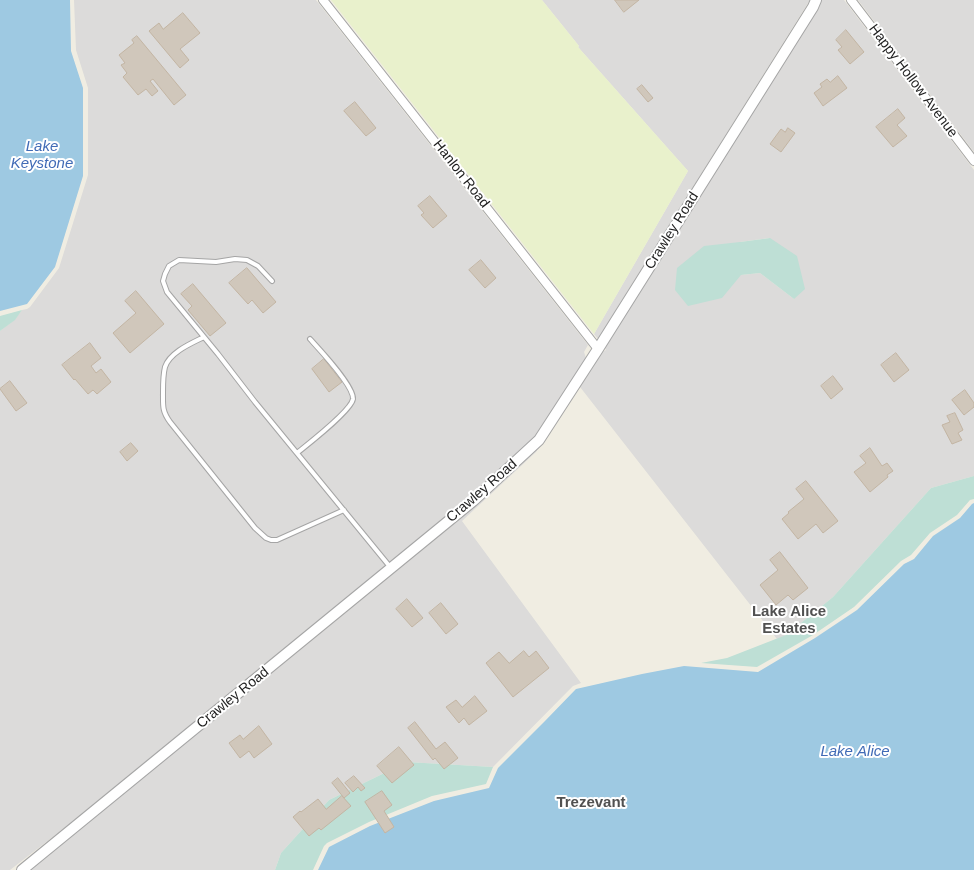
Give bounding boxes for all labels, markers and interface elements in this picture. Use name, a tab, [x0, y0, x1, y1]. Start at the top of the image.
street label: Happy Hollow Avenue	[865, 21, 961, 141]
street label: Hanlon Road	[429, 137, 493, 211]
water label: Lake Keystone	[11, 138, 73, 173]
street label: Crawley Road	[642, 189, 702, 273]
street label: Crawley Road	[443, 456, 521, 526]
district label: Lake Alice Estates	[752, 603, 826, 638]
street label: Crawley Road	[194, 664, 272, 732]
water label: Lake Alice	[820, 743, 890, 761]
district label: Trezevant	[556, 794, 626, 812]

